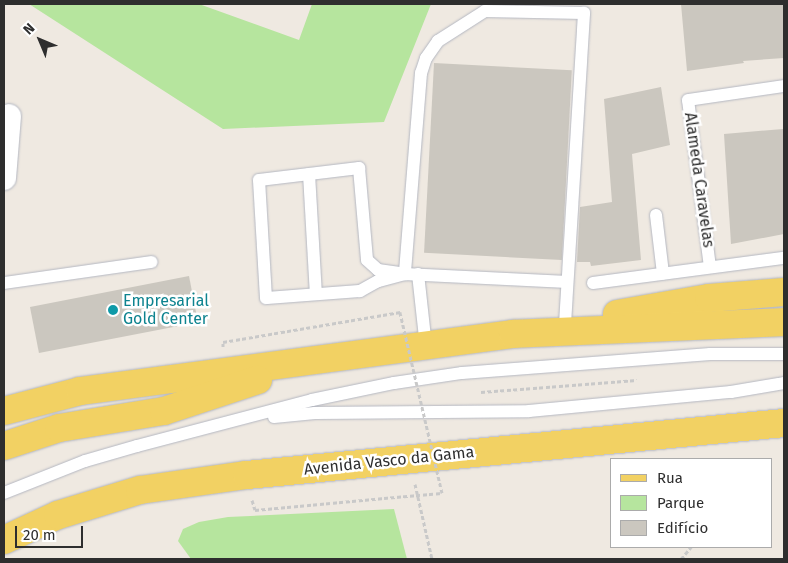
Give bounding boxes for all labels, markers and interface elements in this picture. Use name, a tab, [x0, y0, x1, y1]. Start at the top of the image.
north arrow	[15, 15, 65, 65]
text: N	[20, 20, 38, 38]
street label: Alameda Caravelas	[680, 111, 718, 249]
place label: Empresarial Gold Center	[123, 291, 209, 329]
marker: Empresarial Gold Center	[107, 304, 119, 316]
street label: Avenida Vasco da Gama	[303, 443, 475, 479]
legend	[610, 458, 773, 548]
text: Rua	[657, 469, 683, 487]
text: Parque	[657, 494, 704, 512]
scale bar	[18, 516, 85, 548]
text: Edifício	[657, 519, 708, 537]
text: 20 m	[23, 526, 56, 544]

